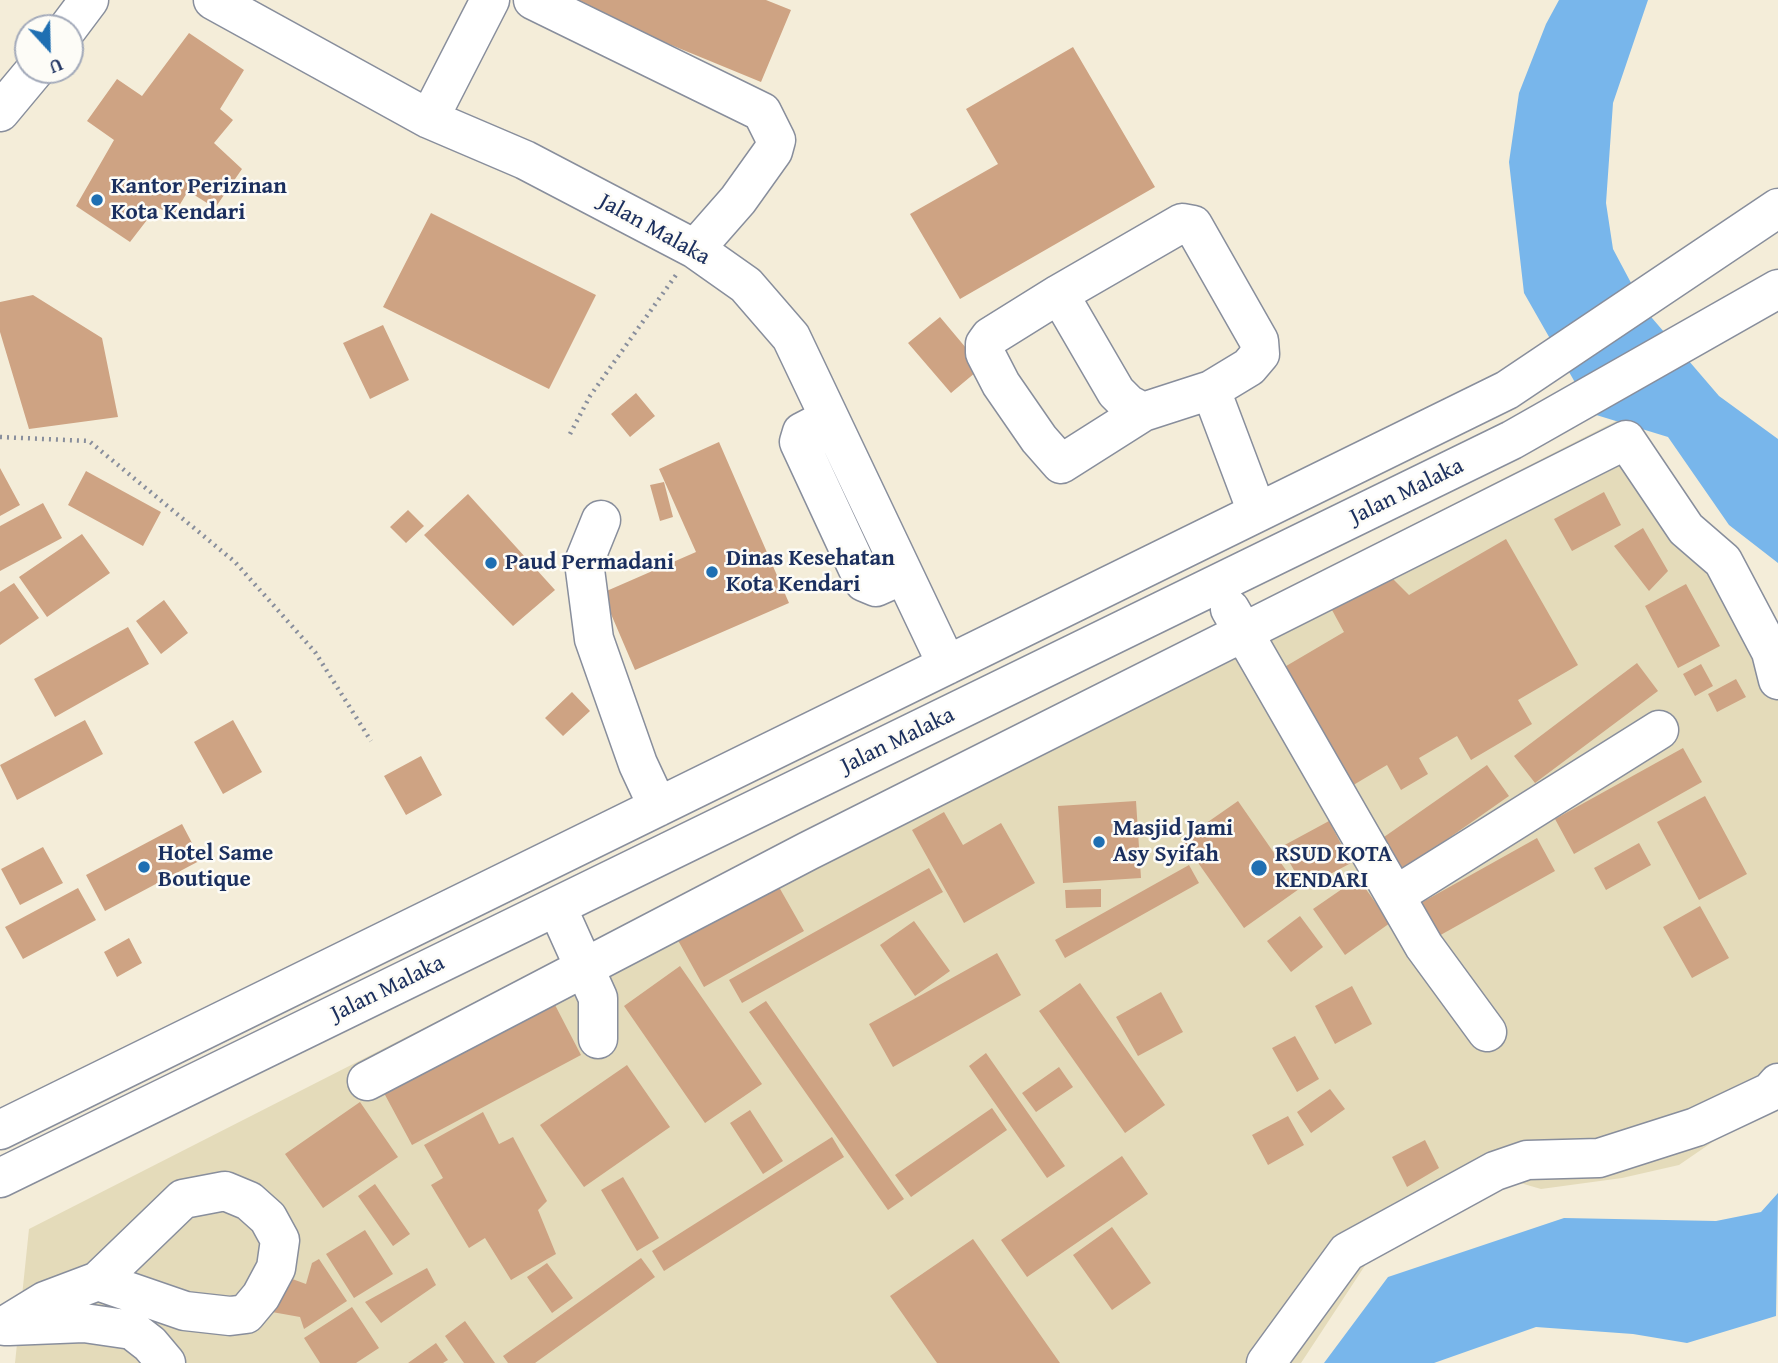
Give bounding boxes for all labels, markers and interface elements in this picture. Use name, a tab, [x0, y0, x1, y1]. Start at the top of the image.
north arrow	[14, 14, 84, 84]
text: U	[45, 51, 67, 82]
place label: Kantor Perizinan Kota Kendari	[111, 173, 287, 227]
street label: Jalan Malaka	[594, 188, 714, 272]
marker: Kantor Perizinan Kota Kendari	[89, 192, 105, 208]
street label: Jalan Malaka	[1346, 453, 1468, 531]
place label: Dinas Kesehatan Kota Kendari	[726, 545, 895, 599]
place label: Paud Permadani	[505, 549, 674, 577]
marker: Paud Permadani	[483, 555, 499, 571]
marker: Dinas Kesehatan Kota Kendari	[704, 564, 720, 580]
street label: Jalan Malaka	[837, 702, 959, 780]
place label: Masjid Jami Asy Syifah	[1113, 815, 1233, 869]
marker: Masjid Jami Asy Syifah	[1091, 834, 1107, 850]
place label: Hotel Same Boutique	[158, 840, 273, 894]
place label: RSUD KOTA KENDARI	[1275, 841, 1392, 895]
marker: RSUD KOTA KENDARI	[1249, 858, 1269, 878]
marker: Hotel Same Boutique	[136, 859, 152, 875]
street label: Jalan Malaka	[327, 950, 449, 1028]

